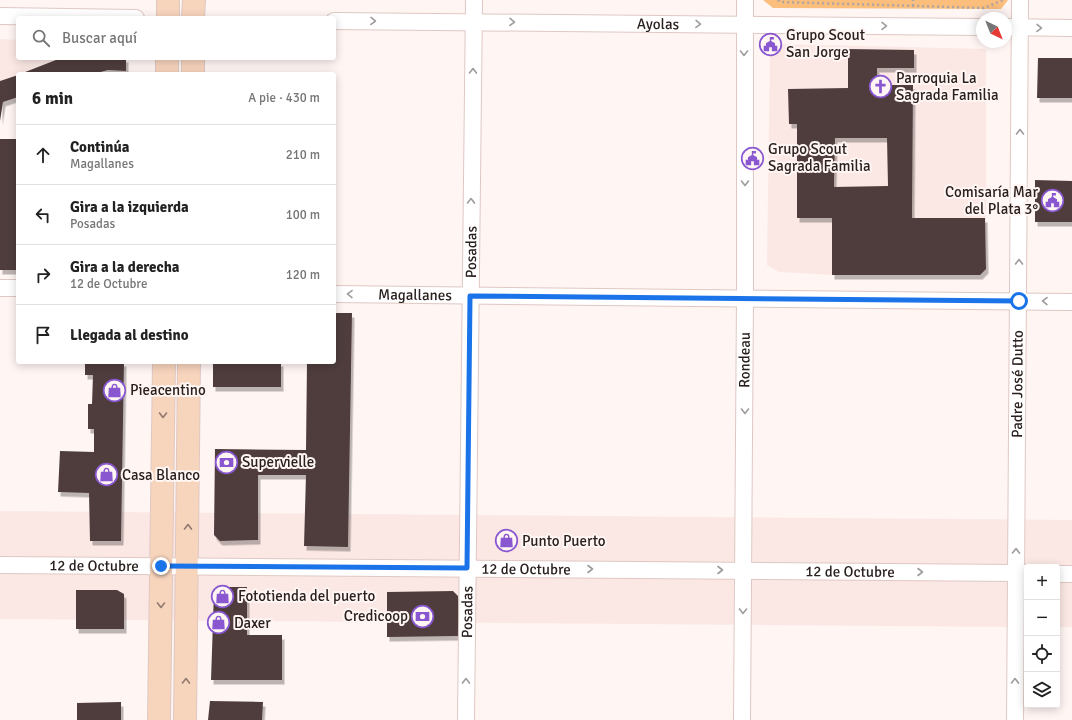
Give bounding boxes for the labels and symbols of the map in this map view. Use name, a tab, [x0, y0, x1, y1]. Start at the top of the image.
north arrow	[976, 12, 1012, 48]
street label: Ayolas	[637, 15, 680, 33]
one-way arrow	[370, 17, 376, 25]
one-way arrow	[509, 18, 515, 26]
one-way arrow	[695, 20, 701, 28]
one-way arrow	[881, 22, 887, 30]
one-way arrow	[1036, 24, 1042, 32]
place label: Grupo Scout San Jorge	[786, 26, 865, 61]
public building icon: Grupo Scout San Jorge	[758, 31, 784, 57]
one-way arrow	[740, 50, 748, 56]
one-way arrow	[469, 68, 477, 74]
place label: Parroquia La Sagrada Familia	[896, 69, 999, 104]
church icon: Parroquia La Sagrada Familia	[868, 74, 894, 100]
one-way arrow	[1016, 129, 1024, 135]
place label: Grupo Scout Sagrada Familia	[768, 140, 871, 175]
public building icon: Grupo Scout Sagrada Familia	[740, 145, 766, 171]
one-way arrow	[741, 180, 749, 186]
place label: Comisaría Mar del Plata 3°	[945, 183, 1038, 218]
public building icon: Comisaría Mar del Plata 3°	[1040, 188, 1066, 214]
one-way arrow	[467, 198, 475, 204]
street label: Posadas	[462, 225, 480, 278]
one-way arrow	[1015, 259, 1023, 265]
street label: Magallanes	[378, 285, 452, 304]
one-way arrow	[347, 290, 353, 298]
route start	[1010, 292, 1028, 310]
one-way arrow	[1042, 297, 1048, 306]
street label: Padre José Dutto	[1008, 330, 1027, 438]
street label: Rondeau	[735, 332, 754, 388]
shop icon: Pieacentino	[102, 377, 128, 403]
place label: Pieacentino	[130, 381, 206, 399]
one-way arrow	[741, 408, 749, 414]
one-way arrow	[159, 412, 167, 418]
bank icon: Supervielle	[214, 449, 240, 475]
place label: Supervielle	[242, 453, 314, 471]
shop icon: Casa Blanco	[93, 462, 119, 488]
place label: Casa Blanco	[122, 466, 200, 484]
one-way arrow	[183, 524, 192, 530]
shop icon: Punto Puerto	[493, 528, 519, 554]
place label: Punto Puerto	[522, 532, 606, 550]
one-way arrow	[1012, 548, 1020, 554]
street label: 12 de Octubre	[49, 556, 139, 575]
route end	[152, 557, 170, 575]
street label: 12 de Octubre	[481, 560, 571, 578]
street label: 12 de Octubre	[805, 562, 895, 581]
one-way arrow	[587, 565, 593, 573]
one-way arrow	[717, 566, 723, 574]
one-way arrow	[917, 568, 923, 576]
shop icon: Fototienda del puerto	[210, 583, 236, 609]
street label: Posadas	[458, 585, 476, 638]
place label: Fototienda del puerto	[238, 587, 376, 605]
one-way arrow	[157, 602, 165, 608]
bank icon: Credicoop	[410, 603, 436, 629]
place label: Credicoop	[344, 607, 408, 625]
one-way arrow	[739, 608, 747, 614]
shop icon: Daxer	[206, 610, 232, 636]
place label: Daxer	[234, 614, 271, 632]
one-way arrow	[182, 678, 190, 684]
one-way arrow	[462, 678, 470, 684]
one-way arrow	[1011, 678, 1019, 684]

